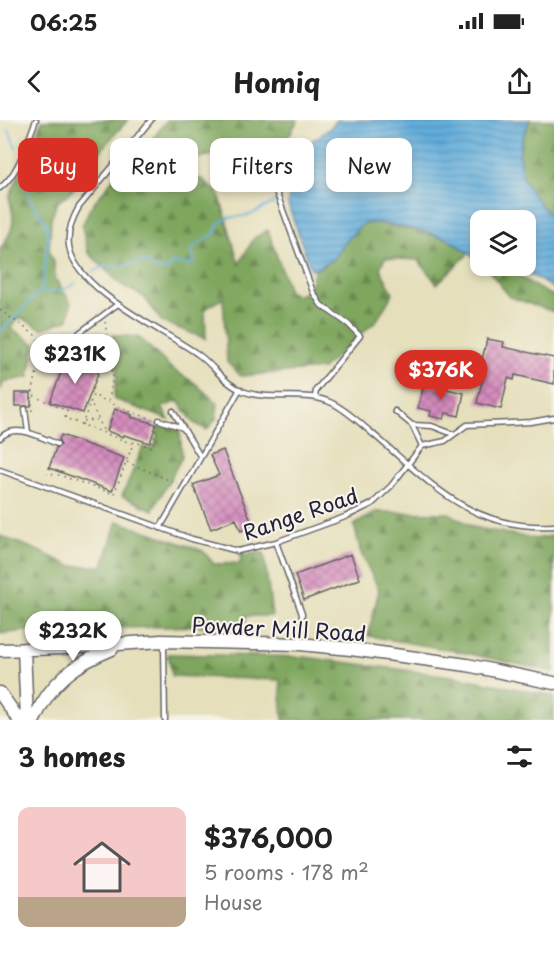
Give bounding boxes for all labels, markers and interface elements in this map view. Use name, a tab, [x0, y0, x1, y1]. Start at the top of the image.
text: 06:25	[30, 5, 98, 38]
text: Homiq	[233, 61, 321, 102]
icon: back	[18, 65, 51, 98]
icon: share	[503, 65, 536, 98]
chip: Buy	[18, 138, 98, 192]
chip: Rent	[110, 138, 198, 192]
chip: Filters	[210, 138, 314, 192]
chip: New	[326, 138, 412, 192]
map controls	[470, 210, 536, 276]
button: layers	[470, 210, 536, 276]
pin: $231K	[33, 334, 117, 385]
text: $231K	[44, 338, 106, 368]
pin: $376K	[399, 350, 483, 401]
text: $376K	[408, 354, 474, 384]
street label: Range Road	[238, 478, 362, 548]
street label: Powder Mill Road	[191, 607, 367, 649]
pin: $232K	[31, 611, 115, 662]
text: $232K	[39, 615, 107, 645]
text: 3 homes	[18, 737, 125, 776]
icon: filters	[503, 740, 536, 773]
text: $376,000	[204, 818, 333, 857]
icon: home	[66, 831, 138, 903]
text: 5 rooms · 178 m²	[204, 857, 369, 887]
text: House	[204, 887, 263, 917]

